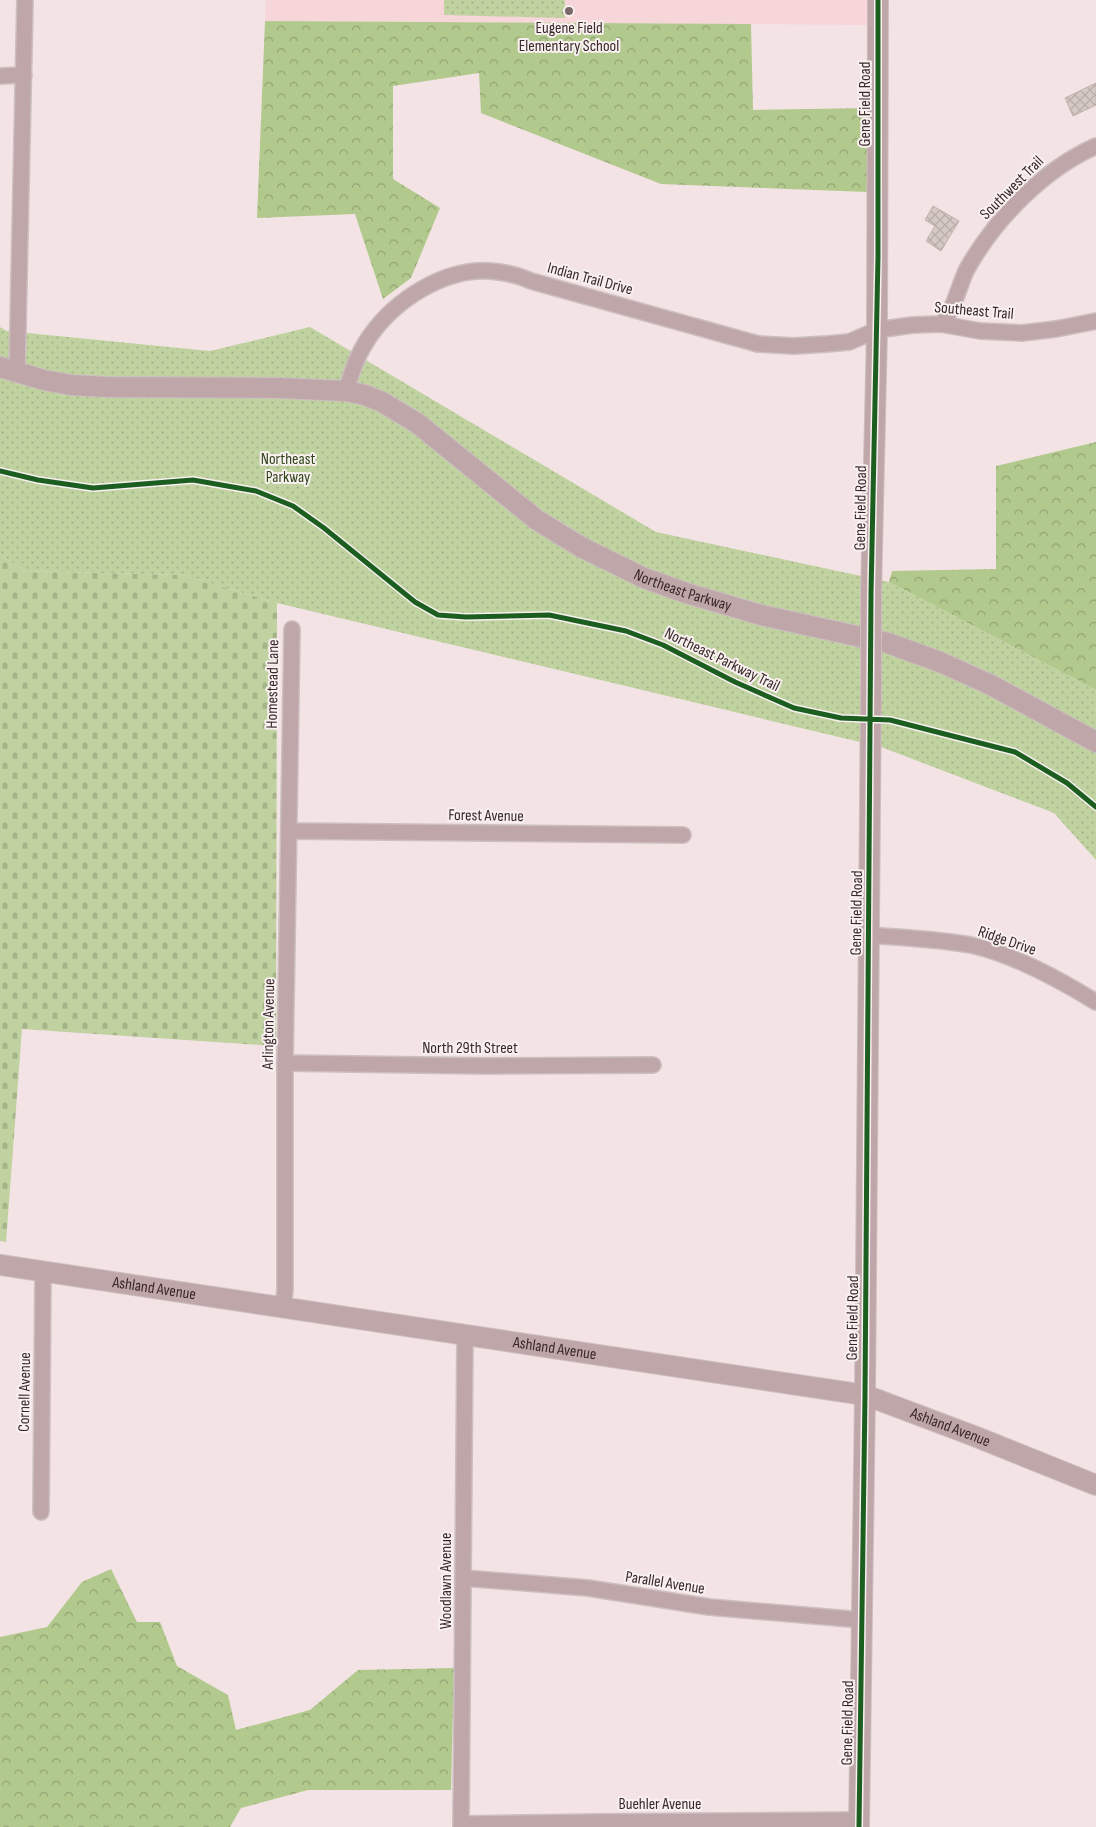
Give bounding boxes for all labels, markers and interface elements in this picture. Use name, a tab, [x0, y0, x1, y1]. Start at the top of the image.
marker: Eugene Field Elementary School	[563, 5, 575, 17]
place label: Eugene Field Elementary School	[519, 19, 619, 56]
street label: Gene Field Road	[856, 62, 875, 146]
street label: Southwest Trail	[976, 152, 1048, 224]
street label: Indian Trail Drive	[545, 258, 635, 300]
street label: Southeast Trail	[934, 298, 1014, 324]
park label: Northeast Parkway	[261, 450, 315, 487]
street label: Gene Field Road	[851, 465, 871, 551]
street label: Northeast Parkway	[631, 565, 734, 615]
street label: Northeast Parkway Trail	[661, 624, 783, 696]
street label: Homestead Lane	[263, 639, 283, 729]
street label: Forest Avenue	[448, 806, 524, 826]
street label: Gene Field Road	[847, 870, 867, 956]
street label: Ridge Drive	[975, 922, 1039, 960]
street label: Arlington Avenue	[259, 978, 279, 1071]
street label: North 29th Street	[422, 1039, 518, 1058]
street label: Ashland Avenue	[110, 1272, 197, 1304]
street label: Gene Field Road	[843, 1275, 863, 1361]
street label: Ashland Avenue	[511, 1333, 598, 1364]
street label: Cornell Avenue	[15, 1352, 35, 1432]
street label: Ashland Avenue	[907, 1403, 993, 1451]
street label: Woodlawn Avenue	[437, 1533, 456, 1629]
street label: Parallel Avenue	[624, 1567, 706, 1599]
street label: Gene Field Road	[838, 1680, 858, 1766]
street label: Buehler Avenue	[619, 1795, 701, 1814]

